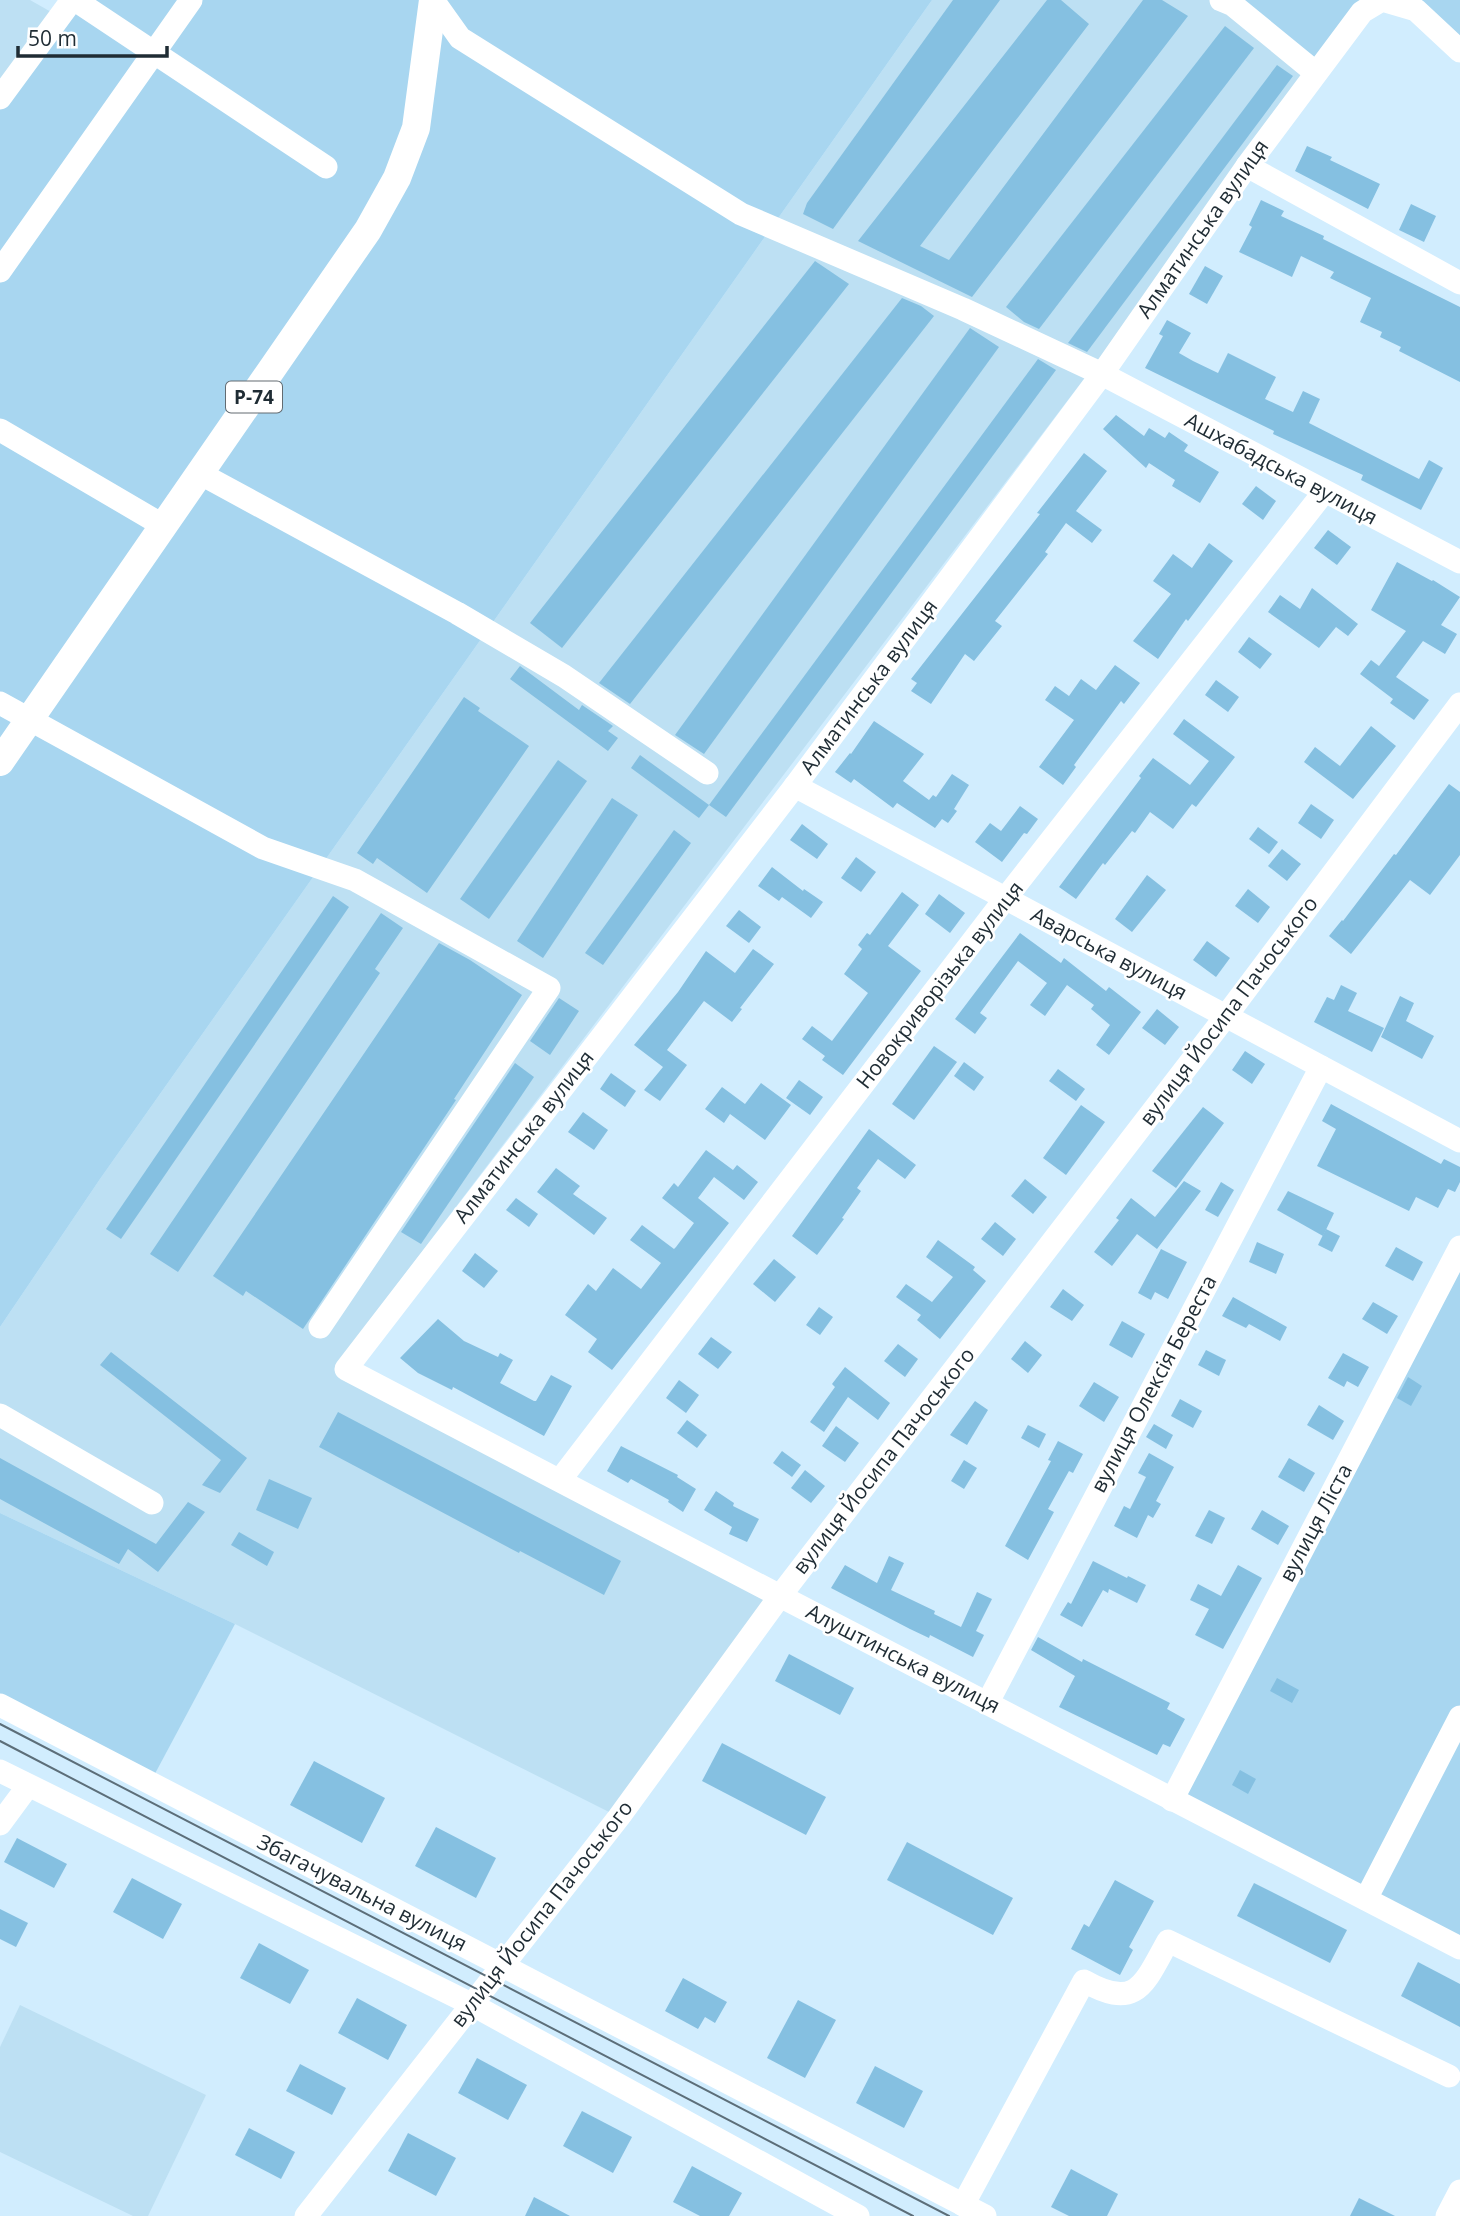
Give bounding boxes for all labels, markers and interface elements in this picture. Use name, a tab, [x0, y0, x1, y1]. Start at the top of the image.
scale bar	[18, 14, 166, 58]
text: 50 m	[28, 24, 77, 52]
street label: Алматинська вулиця	[1130, 134, 1274, 323]
road number: Р-74	[226, 382, 282, 412]
street label: Ашхабадська вулиця	[1180, 406, 1383, 531]
street label: Алматинська вулиця	[793, 593, 943, 779]
street label: Новокриворізька вулиця	[849, 875, 1029, 1094]
street label: вулиця Йосипа Пачоського	[1133, 890, 1324, 1131]
street label: Аварська вулиця	[1027, 900, 1192, 1006]
street label: Алматинська вулиця	[447, 1044, 600, 1229]
street label: вулиця Олексія Береста	[1084, 1270, 1222, 1497]
street label: вулиця Йосипа Пачоського	[786, 1341, 981, 1579]
street label: вулиця Ліста	[1272, 1459, 1358, 1586]
street label: Алуштинська вулиця	[802, 1597, 1005, 1719]
street label: вулиця Йосипа Пачоського	[444, 1794, 639, 2032]
street label: Збагачувальна вулиця	[253, 1827, 472, 1957]

